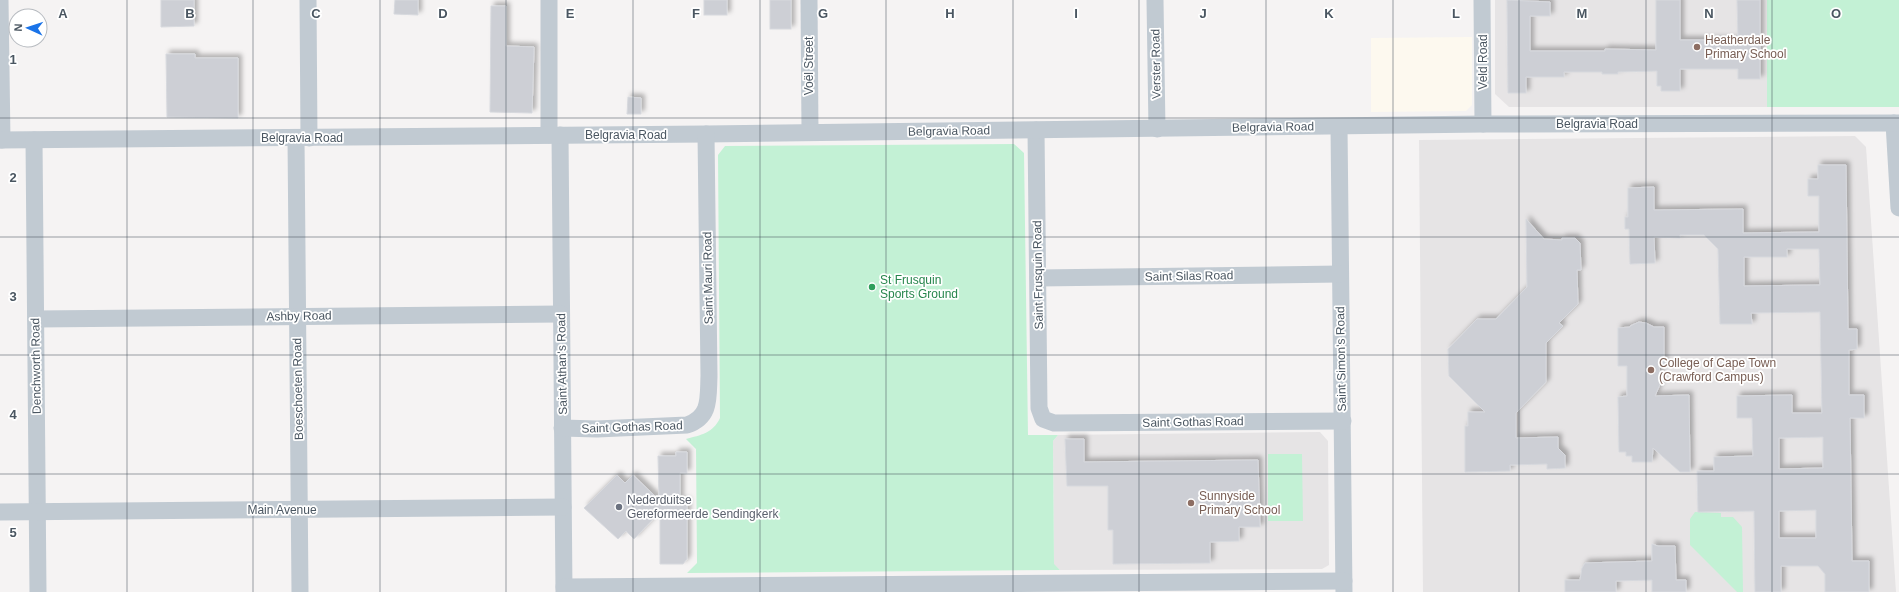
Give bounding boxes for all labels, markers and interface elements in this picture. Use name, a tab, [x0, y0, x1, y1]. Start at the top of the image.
text: A	[58, 6, 68, 21]
text: B	[185, 6, 195, 21]
text: C	[311, 6, 321, 21]
text: D	[438, 6, 448, 21]
text: E	[566, 6, 575, 21]
text: F	[692, 6, 700, 21]
text: G	[818, 6, 828, 21]
text: H	[945, 6, 955, 21]
text: I	[1074, 6, 1078, 21]
text: J	[1199, 6, 1207, 21]
text: K	[1324, 6, 1334, 21]
text: L	[1452, 6, 1460, 21]
text: M	[1577, 6, 1587, 21]
text: N	[1704, 6, 1714, 21]
text: O	[1831, 6, 1841, 21]
north arrow	[8, 8, 48, 48]
text: N	[12, 23, 24, 32]
street label: Verster Road	[1148, 29, 1164, 99]
place label: Heatherdale Primary School	[1705, 33, 1786, 61]
street label: Veld Road	[1476, 34, 1490, 90]
street label: Voël Street	[802, 36, 816, 95]
marker: Heatherdale Primary School	[1692, 42, 1702, 52]
text: 1	[9, 52, 17, 67]
street label: Belgravia Road	[1556, 117, 1638, 131]
street label: Belgravia Road	[1232, 119, 1314, 135]
street label: Belgravia Road	[908, 123, 990, 139]
street label: Belgravia Road	[585, 128, 667, 142]
street label: Belgravia Road	[261, 131, 343, 145]
text: 2	[9, 170, 17, 185]
street label: Saint Frusquin Road	[1030, 220, 1046, 330]
street label: Saint Mauri Road	[700, 232, 716, 324]
street label: Saint Silas Road	[1145, 268, 1233, 284]
place label: St Frusquin Sports Ground	[880, 273, 958, 301]
marker: St Frusquin Sports Ground	[867, 282, 877, 292]
text: 3	[9, 289, 17, 304]
street label: Saint Simon's Road	[1333, 306, 1349, 412]
street label: Ashby Road	[266, 308, 332, 324]
street label: Saint Athan's Road	[554, 313, 570, 415]
street label: Denchworth Road	[28, 318, 44, 414]
street label: Boeschoeten Road	[290, 338, 306, 440]
place label: College of Cape Town (Crawford Campus)	[1659, 356, 1776, 384]
marker: College of Cape Town (Crawford Campus)	[1646, 365, 1656, 375]
text: 4	[9, 407, 17, 422]
street label: Saint Gothas Road	[1142, 414, 1244, 430]
street label: Saint Gothas Road	[581, 418, 683, 436]
place label: Sunnyside Primary School	[1199, 489, 1280, 517]
place label: Nederduitse Gereformeerde Sendingkerk	[627, 493, 779, 521]
marker: Sunnyside Primary School	[1186, 498, 1196, 508]
marker: Nederduitse Gereformeerde Sendingkerk	[614, 502, 624, 512]
street label: Main Avenue	[247, 503, 317, 517]
text: 5	[9, 525, 17, 540]

